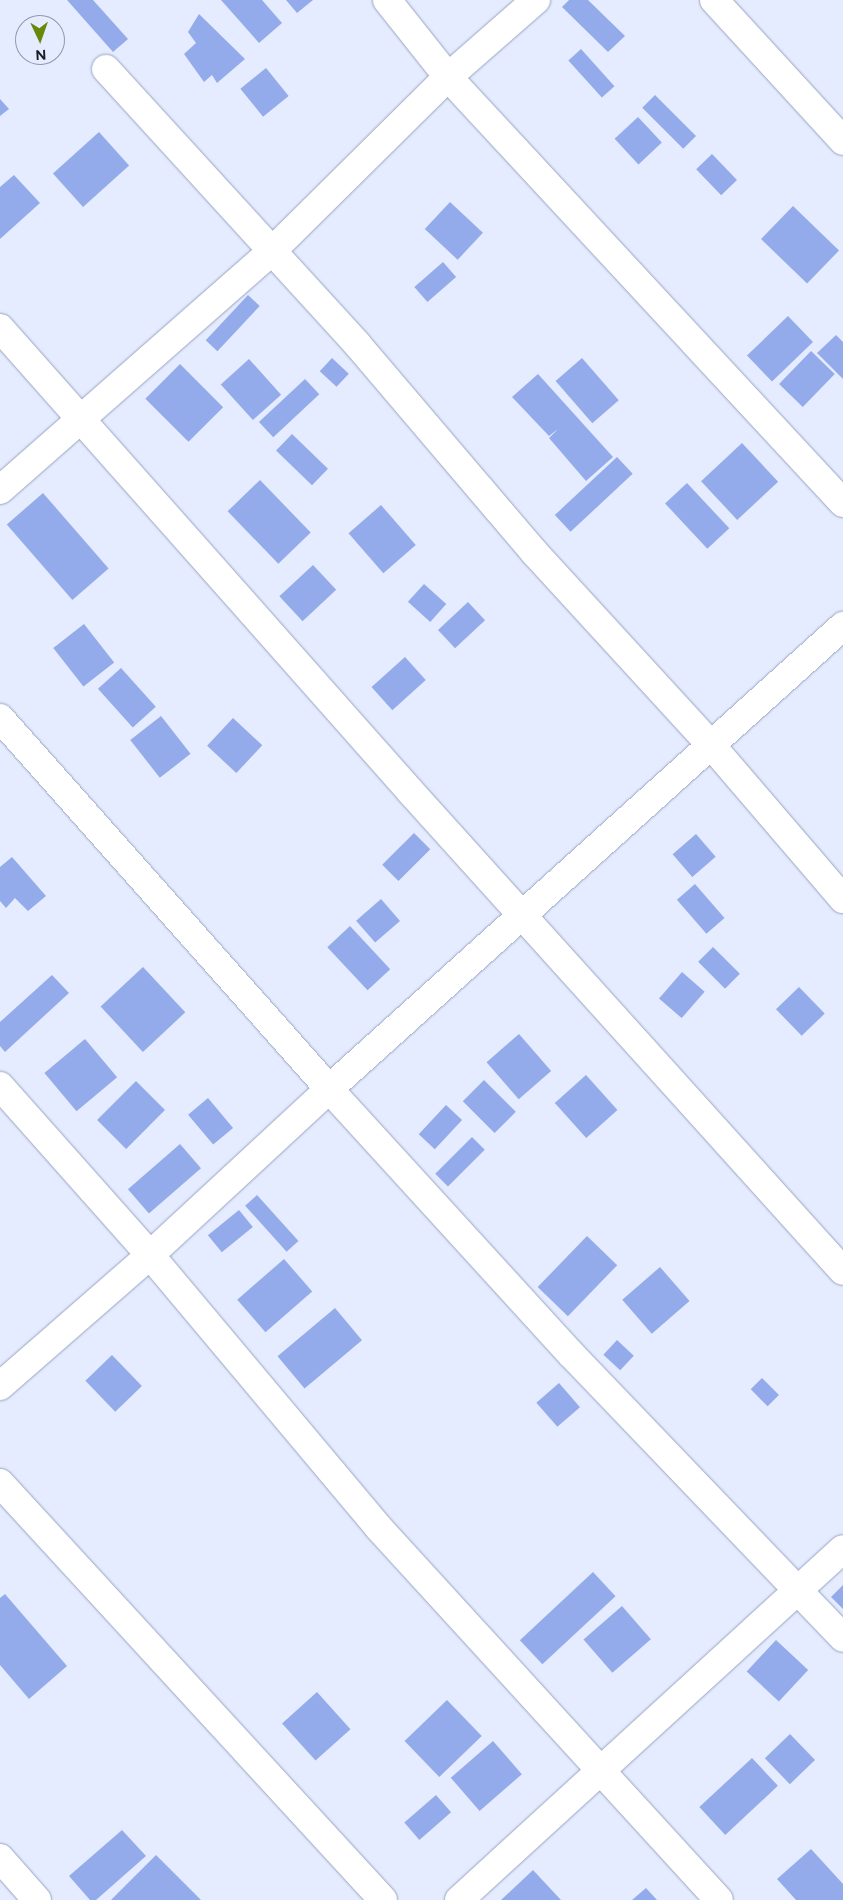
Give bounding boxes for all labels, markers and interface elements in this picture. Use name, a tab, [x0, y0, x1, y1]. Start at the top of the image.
north arrow	[15, 15, 65, 65]
text: N	[35, 46, 47, 63]

